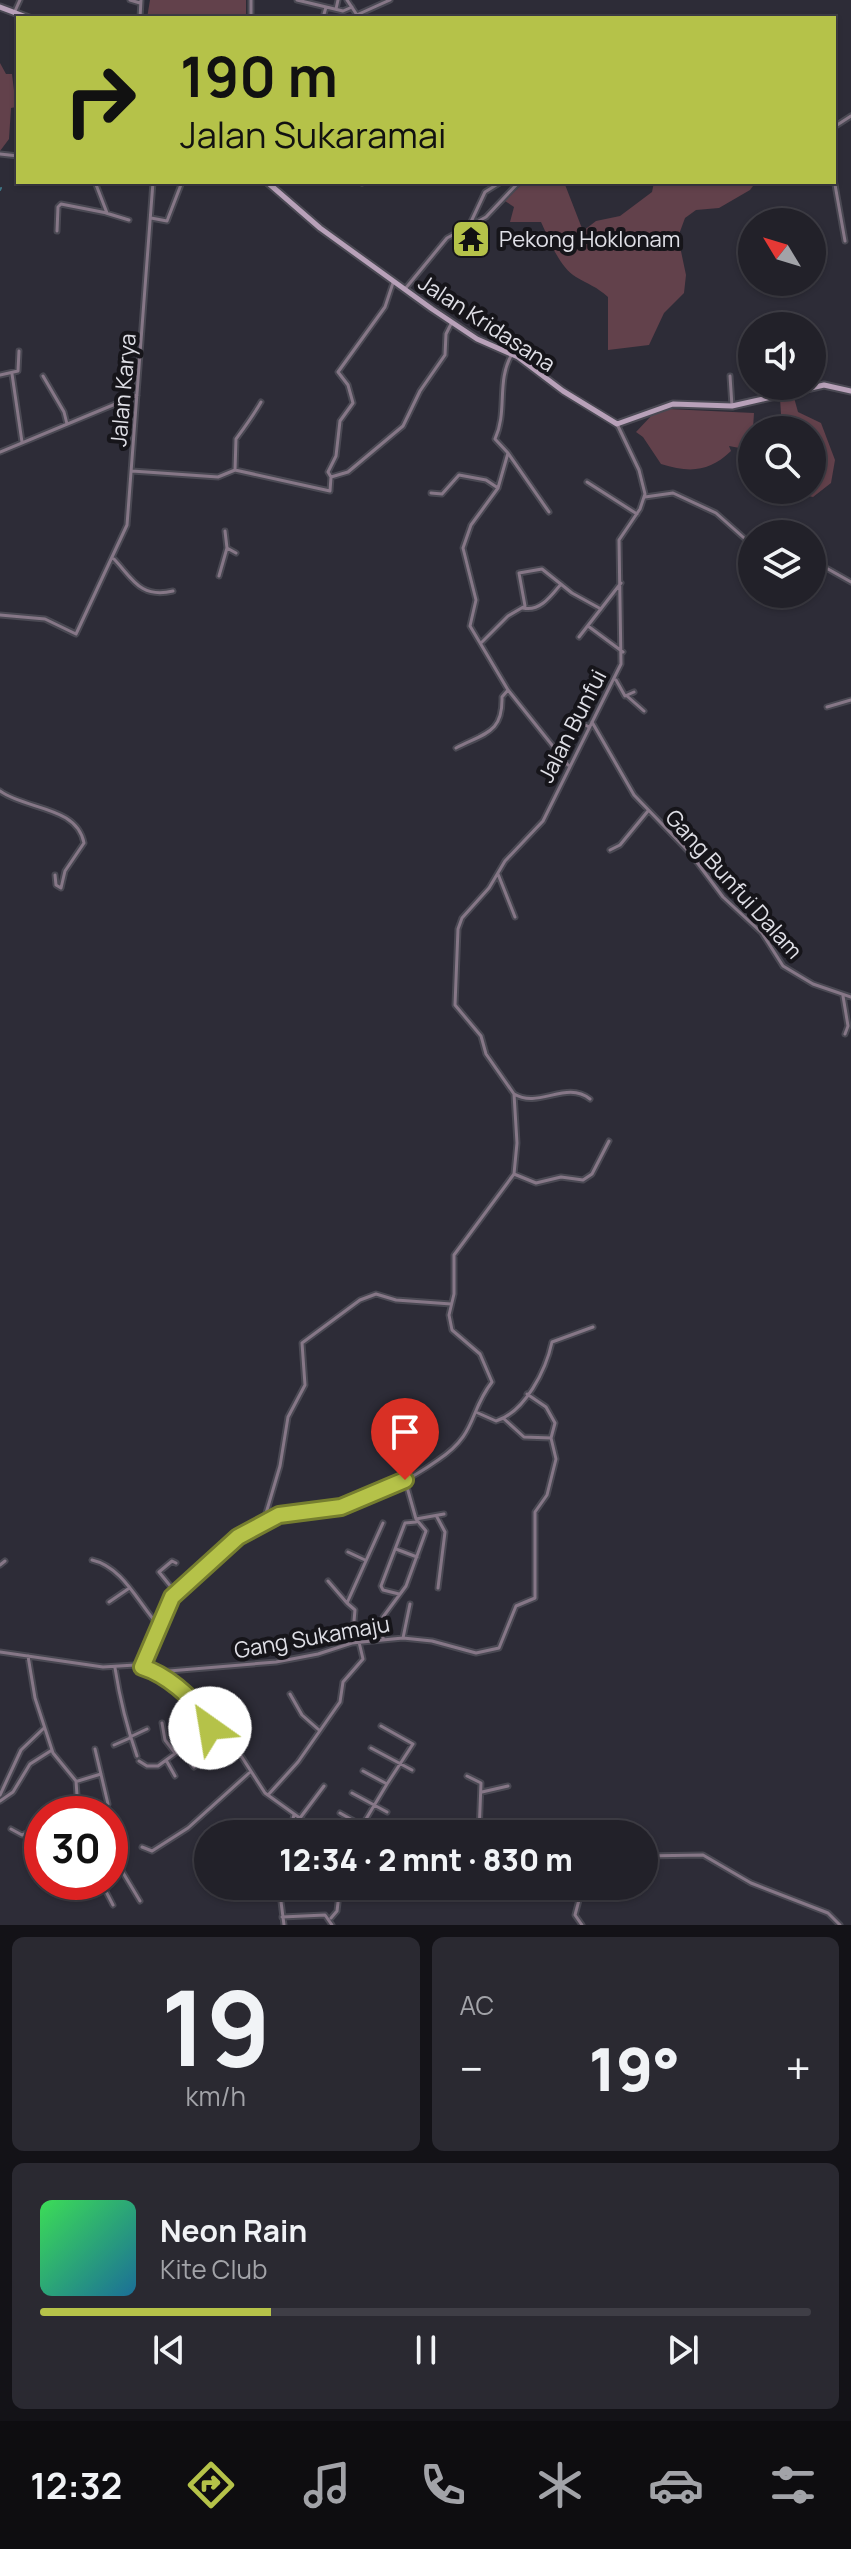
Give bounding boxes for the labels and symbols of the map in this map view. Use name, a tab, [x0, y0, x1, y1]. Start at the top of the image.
north arrow	[738, 208, 826, 296]
temple icon: Pekong Hoklonam	[450, 218, 492, 260]
place label: Pekong Hoklonam	[499, 224, 680, 254]
street label: Jalan Kridasana	[413, 267, 561, 379]
street label: Jalan Karya	[103, 332, 143, 448]
street label: Jalan Bunfui	[531, 664, 613, 788]
street label: Gang Bunfui Dalam	[659, 803, 809, 965]
pin	[371, 1398, 439, 1480]
street label: Gang Sukamaju	[232, 1609, 392, 1665]
position arrow	[168, 1686, 252, 1770]
speed limit sign: 30	[24, 1796, 128, 1900]

